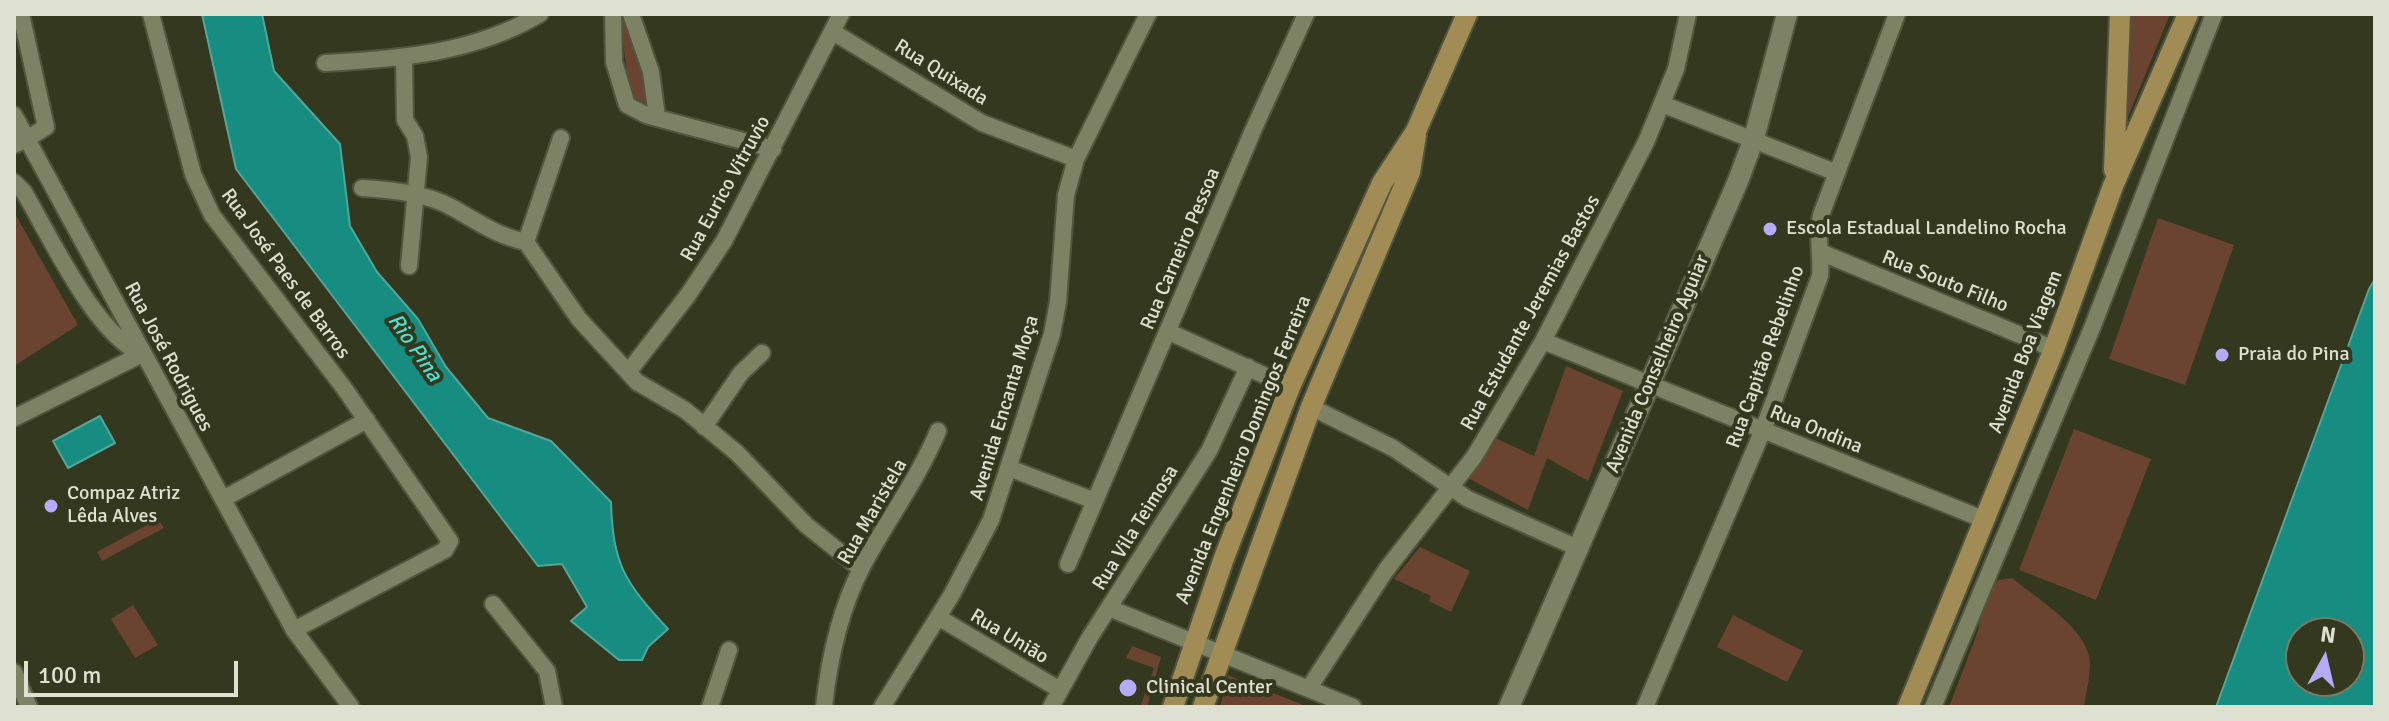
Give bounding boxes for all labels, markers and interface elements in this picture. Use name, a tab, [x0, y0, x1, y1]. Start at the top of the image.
street label: Rua Quixada	[890, 35, 992, 111]
street label: Rua Eurico Vitruvio	[676, 112, 776, 266]
street label: Rua Carneiro Pessoa	[1136, 164, 1226, 334]
street label: Rua José Paes de Barros	[215, 184, 355, 364]
street label: Rua Estudante Jeremias Bastos	[1456, 191, 1606, 435]
place label: Escola Estadual Landelino Rocha	[1786, 217, 2067, 241]
marker: Escola Estadual Landelino Rocha	[1761, 220, 1779, 238]
street label: Rua Souto Filho	[1878, 246, 2012, 318]
street label: Avenida Conselheiro Aguiar	[1601, 251, 1715, 477]
street label: Rua Capitão Rebelinho	[1722, 262, 1810, 452]
street label: Avenida Boa Viagem	[1984, 267, 2068, 437]
street label: Rua José Rodrigues	[119, 278, 217, 436]
street label: Avenida Engenheiro Domingos Ferreira	[1171, 292, 1317, 608]
water label: Rio Pina	[381, 309, 447, 387]
street label: Avenida Encanta Moça	[965, 312, 1045, 504]
place label: Praia do Pina	[2238, 343, 2350, 367]
marker: Praia do Pina	[2213, 346, 2231, 364]
street label: Rua Ondina	[1766, 400, 1866, 460]
street label: Rua Maristela	[833, 455, 913, 569]
street label: Rua Vila Teimosa	[1088, 461, 1184, 595]
place label: Compaz Atriz Lêda Alves	[67, 482, 180, 529]
marker: Compaz Atriz Lêda Alves	[42, 497, 60, 515]
street label: Rua União	[965, 604, 1053, 670]
north arrow	[2285, 617, 2365, 697]
text: N	[2319, 620, 2338, 649]
scale bar	[28, 645, 242, 695]
text: 100 m	[38, 660, 101, 690]
place label: Clinical Center	[1146, 676, 1272, 700]
marker: Clinical Center	[1117, 677, 1139, 699]

